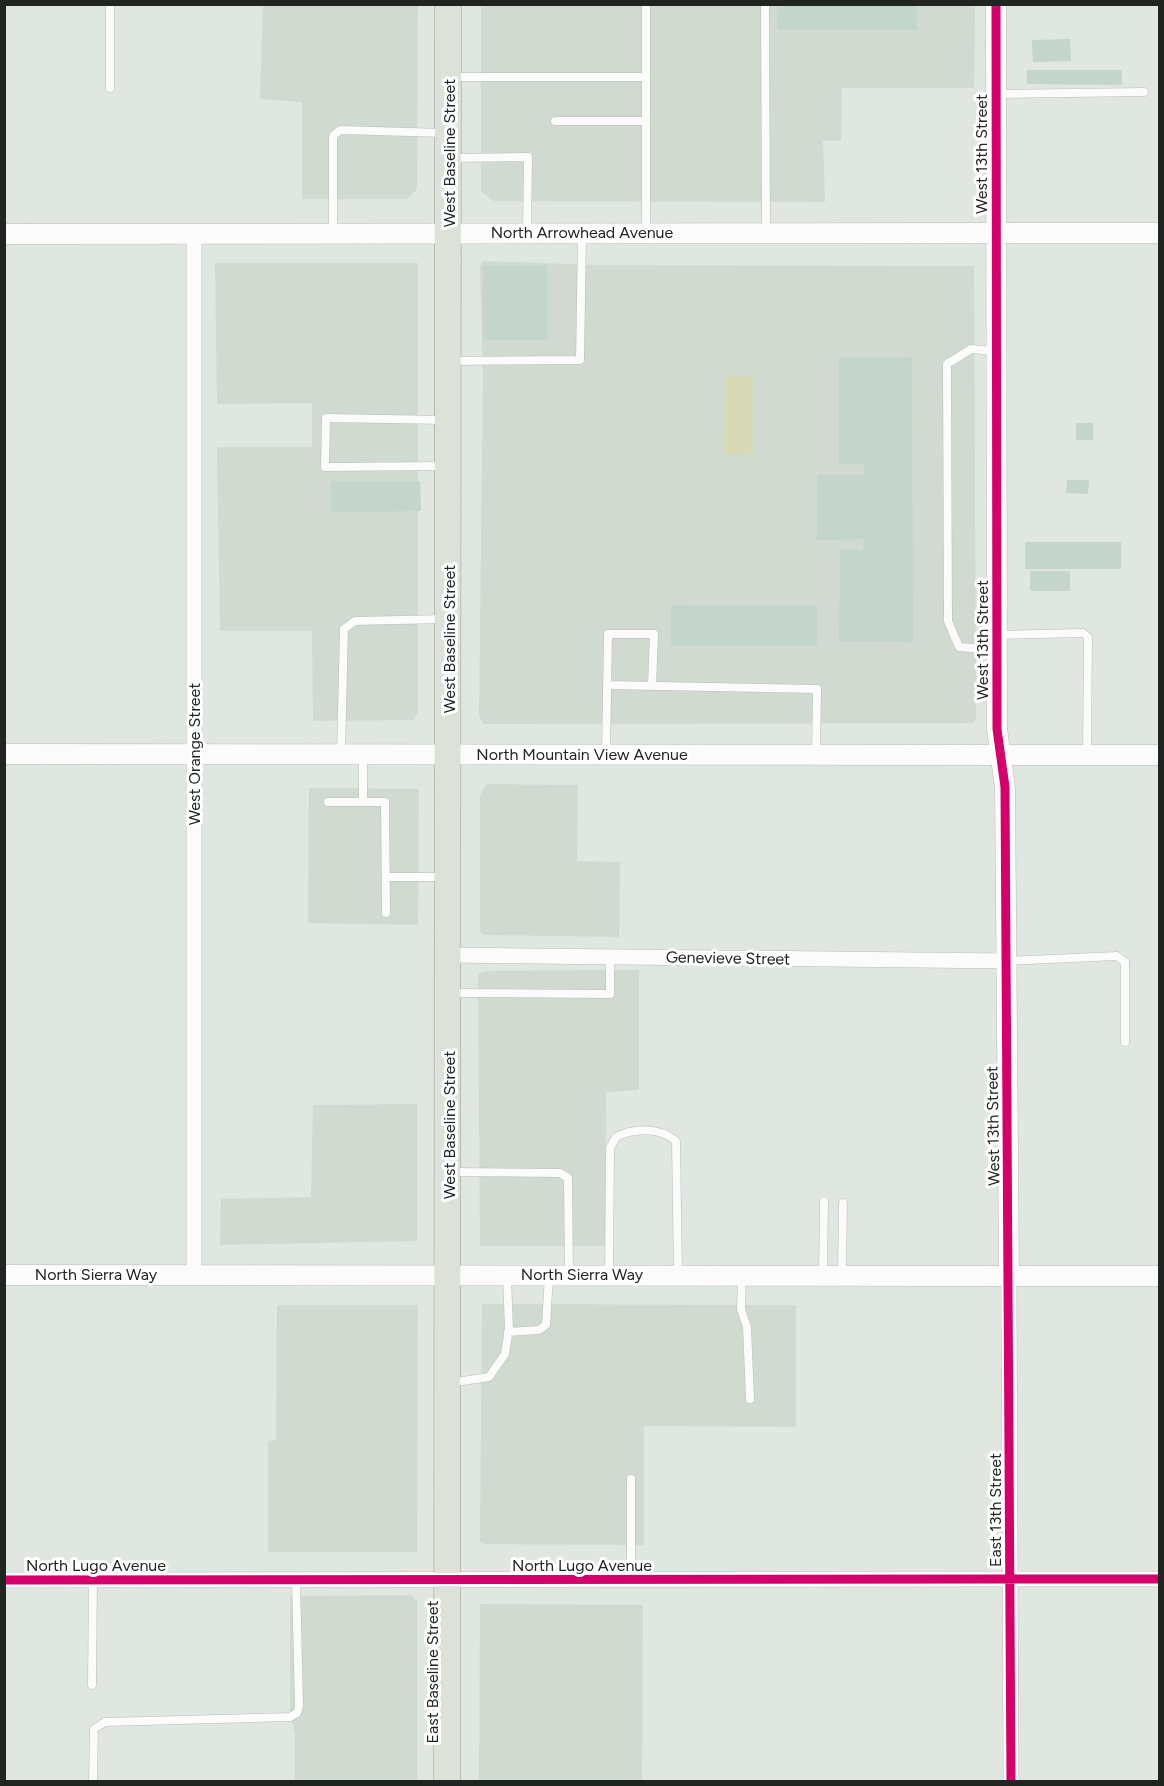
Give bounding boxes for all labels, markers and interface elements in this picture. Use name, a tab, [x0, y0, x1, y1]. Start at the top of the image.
street label: West Baseline Street	[440, 79, 459, 227]
street label: West 13th Street	[972, 94, 991, 214]
street label: North Arrowhead Avenue	[491, 223, 674, 242]
street label: West Baseline Street	[440, 565, 459, 713]
street label: West 13th Street	[973, 580, 992, 700]
street label: West Orange Street	[185, 683, 204, 825]
street label: North Mountain View Avenue	[476, 745, 688, 764]
street label: Genevieve Street	[666, 947, 790, 969]
street label: West Baseline Street	[440, 1051, 459, 1199]
street label: West 13th Street	[982, 1066, 1004, 1186]
street label: North Sierra Way	[35, 1265, 158, 1284]
street label: North Sierra Way	[521, 1265, 644, 1284]
street label: East 13th Street	[986, 1453, 1005, 1567]
street label: North Lugo Avenue	[26, 1556, 166, 1575]
street label: North Lugo Avenue	[512, 1556, 652, 1575]
street label: East Baseline Street	[423, 1601, 442, 1743]

